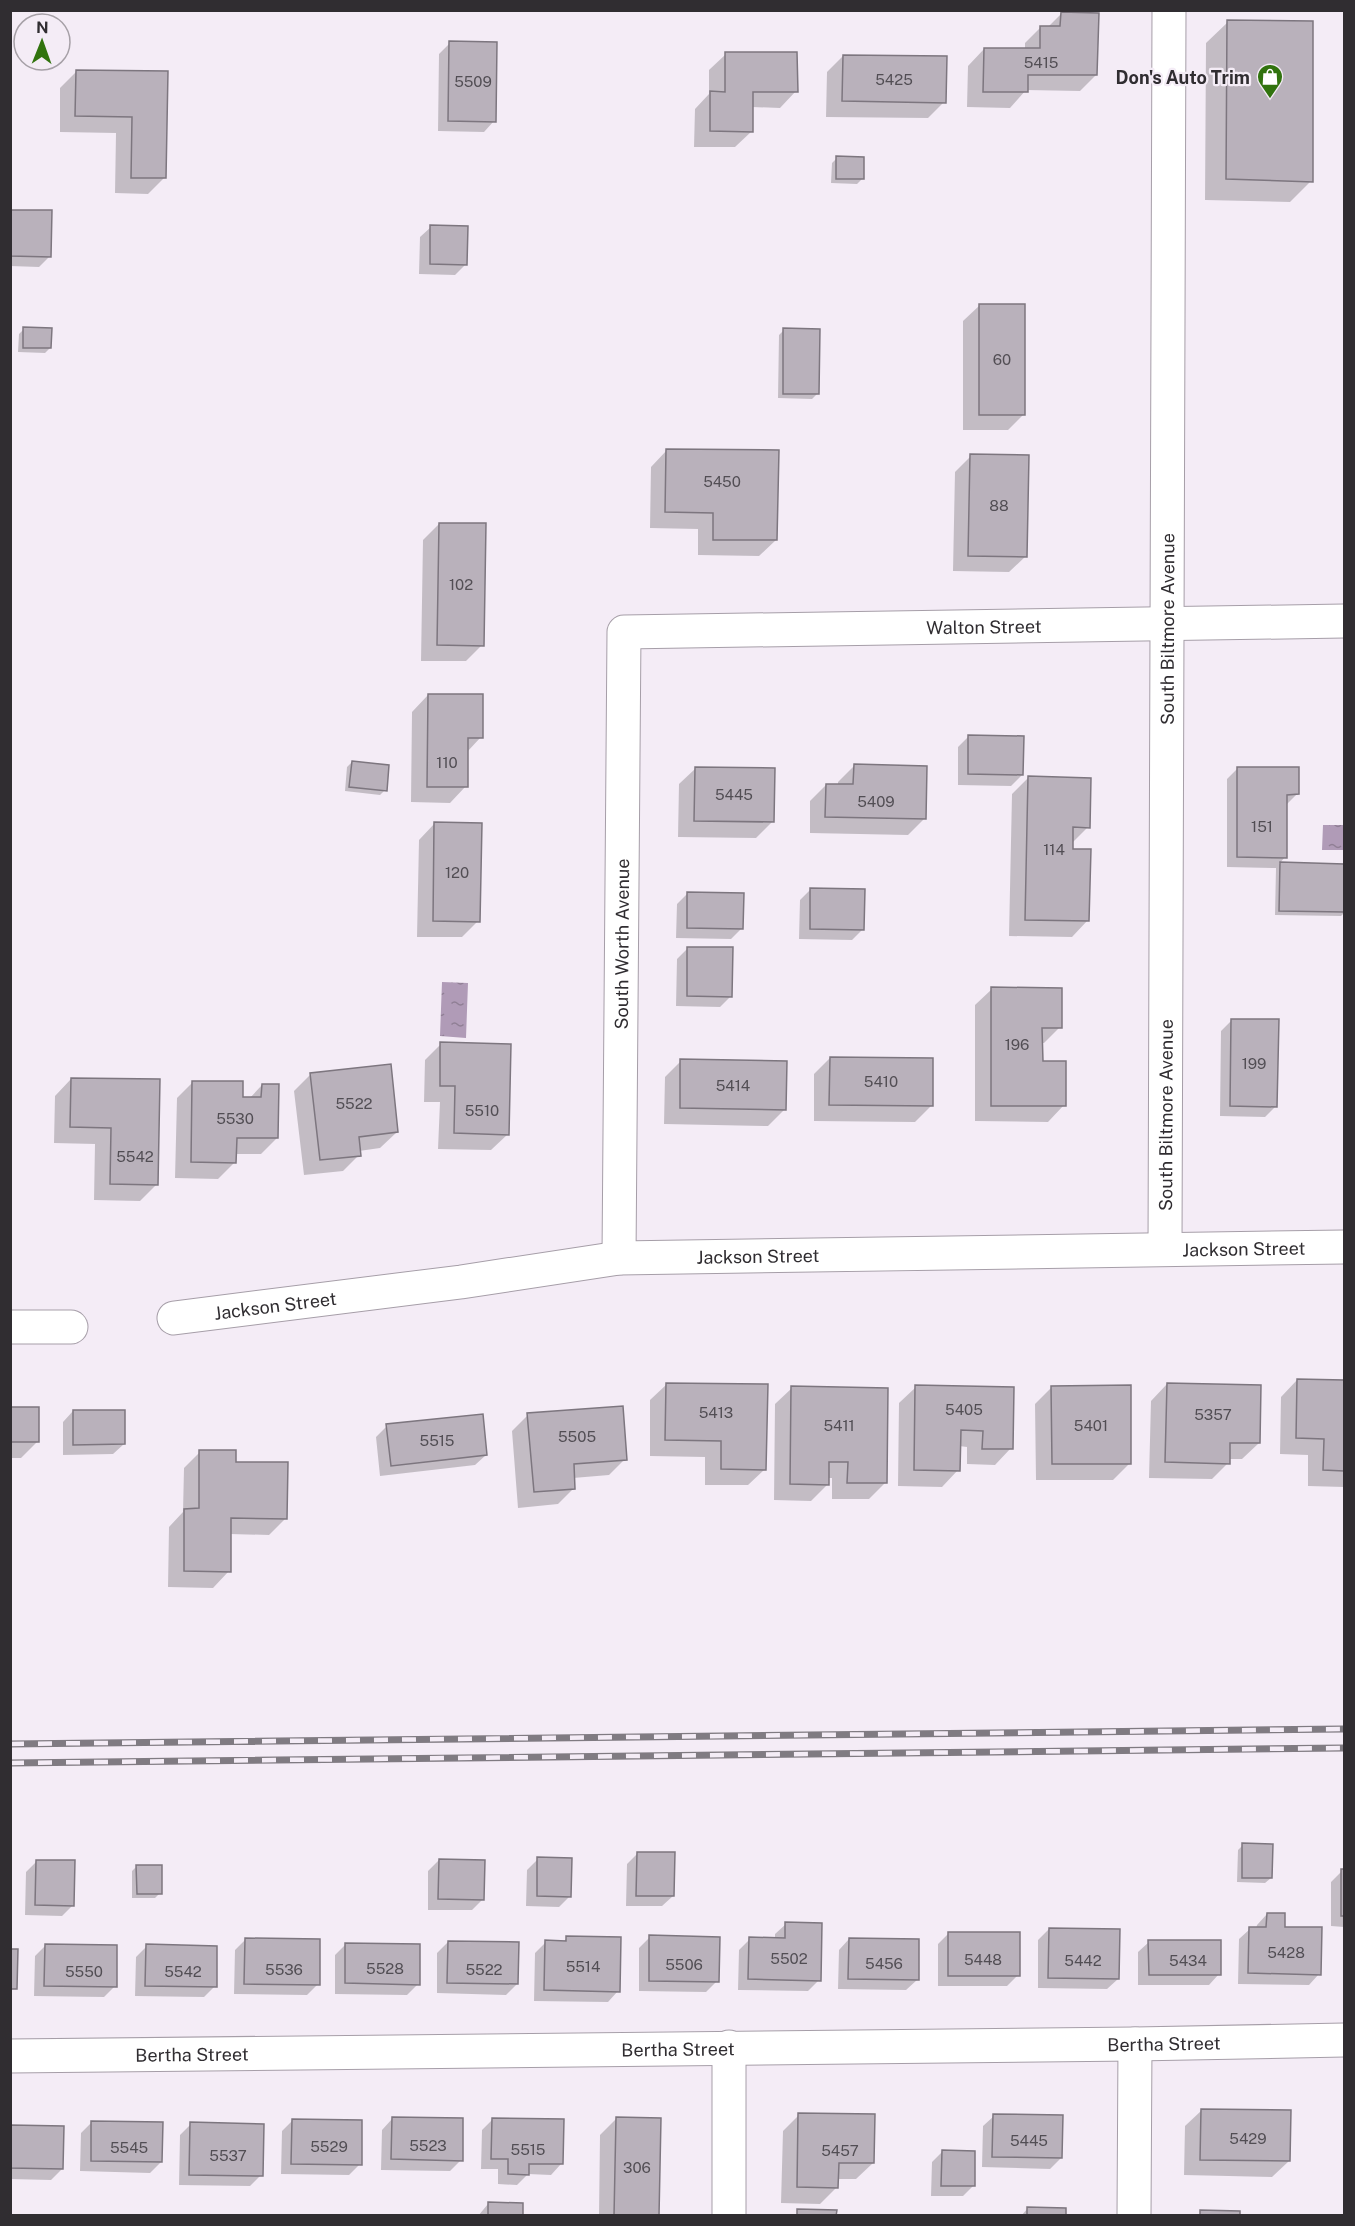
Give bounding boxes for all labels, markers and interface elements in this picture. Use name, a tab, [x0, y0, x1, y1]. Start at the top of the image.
north arrow	[12, 12, 72, 72]
text: N	[36, 18, 49, 37]
house number: 5415	[1024, 54, 1058, 71]
shop icon: Don's Auto Trim	[1255, 62, 1285, 100]
place label: Don's Auto Trim	[1116, 67, 1250, 88]
house number: 5425	[875, 71, 913, 88]
house number: 5509	[454, 73, 492, 90]
house number: 60	[993, 351, 1011, 368]
house number: 5450	[703, 473, 741, 490]
house number: 88	[989, 497, 1009, 514]
street label: South Biltmore Avenue	[1156, 533, 1178, 725]
house number: 102	[449, 576, 473, 593]
street label: Walton Street	[926, 615, 1042, 638]
house number: 110	[436, 754, 458, 771]
house number: 5445	[715, 786, 753, 803]
house number: 5409	[857, 793, 895, 810]
house number: 151	[1251, 818, 1273, 835]
house number: 114	[1043, 841, 1065, 858]
street label: South Worth Avenue	[610, 858, 633, 1030]
house number: 120	[445, 864, 469, 881]
street label: South Biltmore Avenue	[1155, 1019, 1176, 1211]
house number: 196	[1005, 1036, 1029, 1053]
house number: 199	[1242, 1055, 1266, 1072]
house number: 5410	[864, 1073, 898, 1090]
house number: 5414	[716, 1077, 750, 1094]
house number: 5522	[335, 1095, 373, 1112]
house number: 5510	[465, 1102, 499, 1119]
house number: 5530	[216, 1110, 254, 1127]
house number: 5542	[116, 1148, 154, 1165]
street label: Jackson Street	[1182, 1237, 1306, 1260]
street label: Jackson Street	[696, 1244, 820, 1267]
street label: Jackson Street	[213, 1287, 338, 1323]
house number: 5405	[945, 1401, 983, 1418]
house number: 5413	[699, 1404, 733, 1421]
house number: 5357	[1194, 1406, 1232, 1423]
house number: 5411	[823, 1417, 855, 1434]
house number: 5401	[1074, 1417, 1108, 1434]
house number: 5505	[558, 1428, 596, 1445]
house number: 5515	[420, 1432, 454, 1449]
house number: 5428	[1267, 1944, 1305, 1961]
house number: 5502	[770, 1950, 808, 1967]
house number: 5448	[964, 1951, 1002, 1968]
house number: 5442	[1064, 1952, 1102, 1969]
house number: 5434	[1169, 1952, 1207, 1969]
house number: 5456	[865, 1955, 903, 1972]
house number: 5506	[665, 1956, 703, 1973]
house number: 5514	[566, 1958, 600, 1975]
house number: 5528	[366, 1960, 404, 1977]
house number: 5536	[265, 1961, 303, 1978]
house number: 5522	[465, 1961, 503, 1978]
house number: 5550	[65, 1963, 103, 1980]
house number: 5542	[164, 1963, 202, 1980]
street label: Bertha Street	[1107, 2032, 1221, 2055]
street label: Bertha Street	[621, 2038, 735, 2060]
street label: Bertha Street	[135, 2043, 249, 2065]
house number: 5429	[1229, 2130, 1267, 2147]
house number: 5445	[1010, 2132, 1048, 2149]
house number: 5523	[409, 2137, 447, 2154]
house number: 5529	[310, 2138, 348, 2155]
house number: 5545	[110, 2139, 148, 2156]
house number: 5515	[511, 2141, 545, 2158]
house number: 5457	[821, 2142, 859, 2159]
house number: 5537	[209, 2147, 247, 2164]
house number: 306	[623, 2159, 651, 2176]

